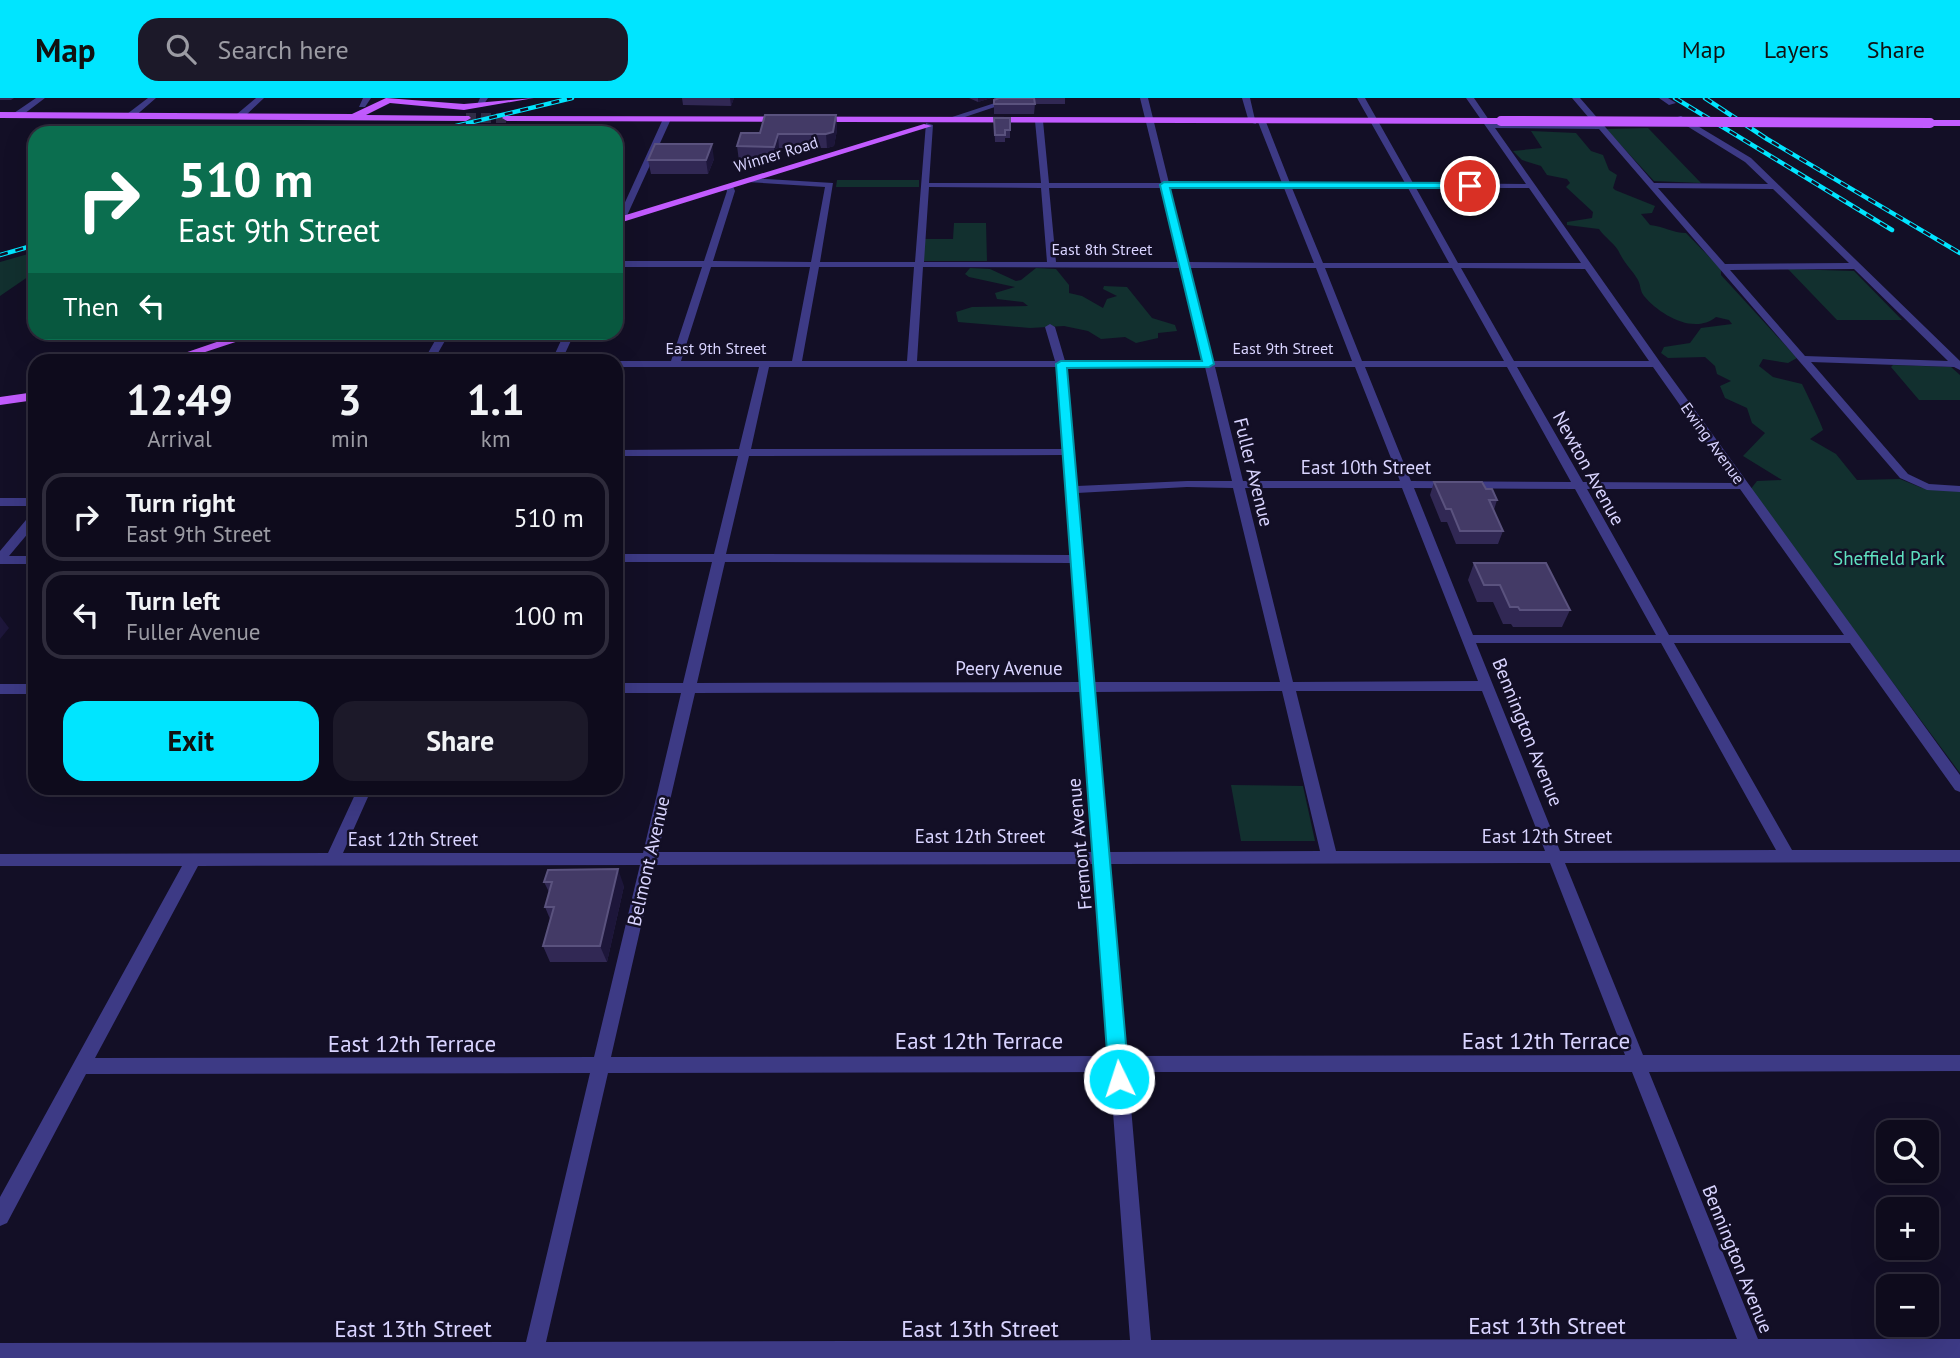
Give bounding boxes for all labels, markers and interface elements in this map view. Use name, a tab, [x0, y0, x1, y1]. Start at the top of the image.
search box	[138, 18, 628, 81]
text: Map	[35, 28, 96, 71]
icon: search	[162, 30, 200, 68]
text: Search here	[218, 33, 349, 66]
text: Map	[1682, 34, 1726, 65]
text: Layers	[1764, 34, 1829, 65]
text: Share	[1867, 34, 1925, 65]
street label: Winner Road	[732, 132, 820, 176]
text: 510 m	[178, 147, 313, 211]
icon: right	[63, 154, 154, 245]
pin	[1440, 156, 1500, 216]
icon: arrive	[1451, 167, 1489, 205]
text: East 9th Street	[178, 209, 380, 251]
street label: East 8th Street	[1052, 239, 1153, 259]
icon: left	[133, 287, 171, 325]
text: Then	[63, 290, 119, 323]
street label: East 9th Street	[666, 338, 767, 358]
street label: East 9th Street	[1233, 338, 1334, 358]
text: 12:49	[126, 372, 233, 427]
text: 3	[338, 372, 362, 427]
text: 1.1	[467, 372, 525, 427]
street label: Ewing Avenue	[1677, 398, 1749, 488]
street label: Newton Avenue	[1548, 407, 1630, 529]
street label: Fuller Avenue	[1229, 415, 1279, 529]
text: Arrival	[147, 424, 212, 453]
text: min	[331, 424, 368, 453]
text: km	[481, 424, 511, 453]
street label: East 10th Street	[1301, 455, 1432, 479]
text: Turn right	[126, 486, 235, 519]
icon: right	[67, 498, 105, 536]
text: 510 m	[513, 501, 584, 534]
text: East 9th Street	[126, 519, 271, 548]
park label: Sheffield Park	[1833, 546, 1945, 570]
text: Turn left	[126, 584, 220, 617]
icon: left	[67, 596, 105, 634]
text: 100 m	[513, 599, 584, 632]
text: Fuller Avenue	[126, 617, 260, 646]
street label: Bennington Avenue	[1487, 654, 1569, 810]
street label: Peery Avenue	[955, 656, 1063, 680]
button: Exit	[63, 701, 319, 781]
button: Share	[333, 701, 588, 781]
street label: Fremont Avenue	[1061, 777, 1097, 911]
street label: Belmont Avenue	[621, 794, 675, 928]
street label: East 12th Street	[915, 824, 1046, 848]
street label: East 12th Street	[1482, 824, 1613, 848]
street label: East 12th Street	[348, 827, 479, 851]
street label: East 12th Terrace	[895, 1026, 1063, 1055]
street label: East 12th Terrace	[1462, 1026, 1630, 1055]
street label: East 12th Terrace	[328, 1029, 496, 1058]
position arrow	[1082, 1042, 1156, 1116]
map controls	[1876, 1120, 1939, 1337]
button: search	[1876, 1120, 1939, 1183]
street label: Bennington Avenue	[1697, 1181, 1779, 1337]
button: +	[1876, 1197, 1939, 1260]
button: −	[1876, 1274, 1939, 1337]
street label: East 13th Street	[1468, 1311, 1626, 1340]
street label: East 13th Street	[334, 1314, 492, 1343]
street label: East 13th Street	[901, 1314, 1059, 1343]

